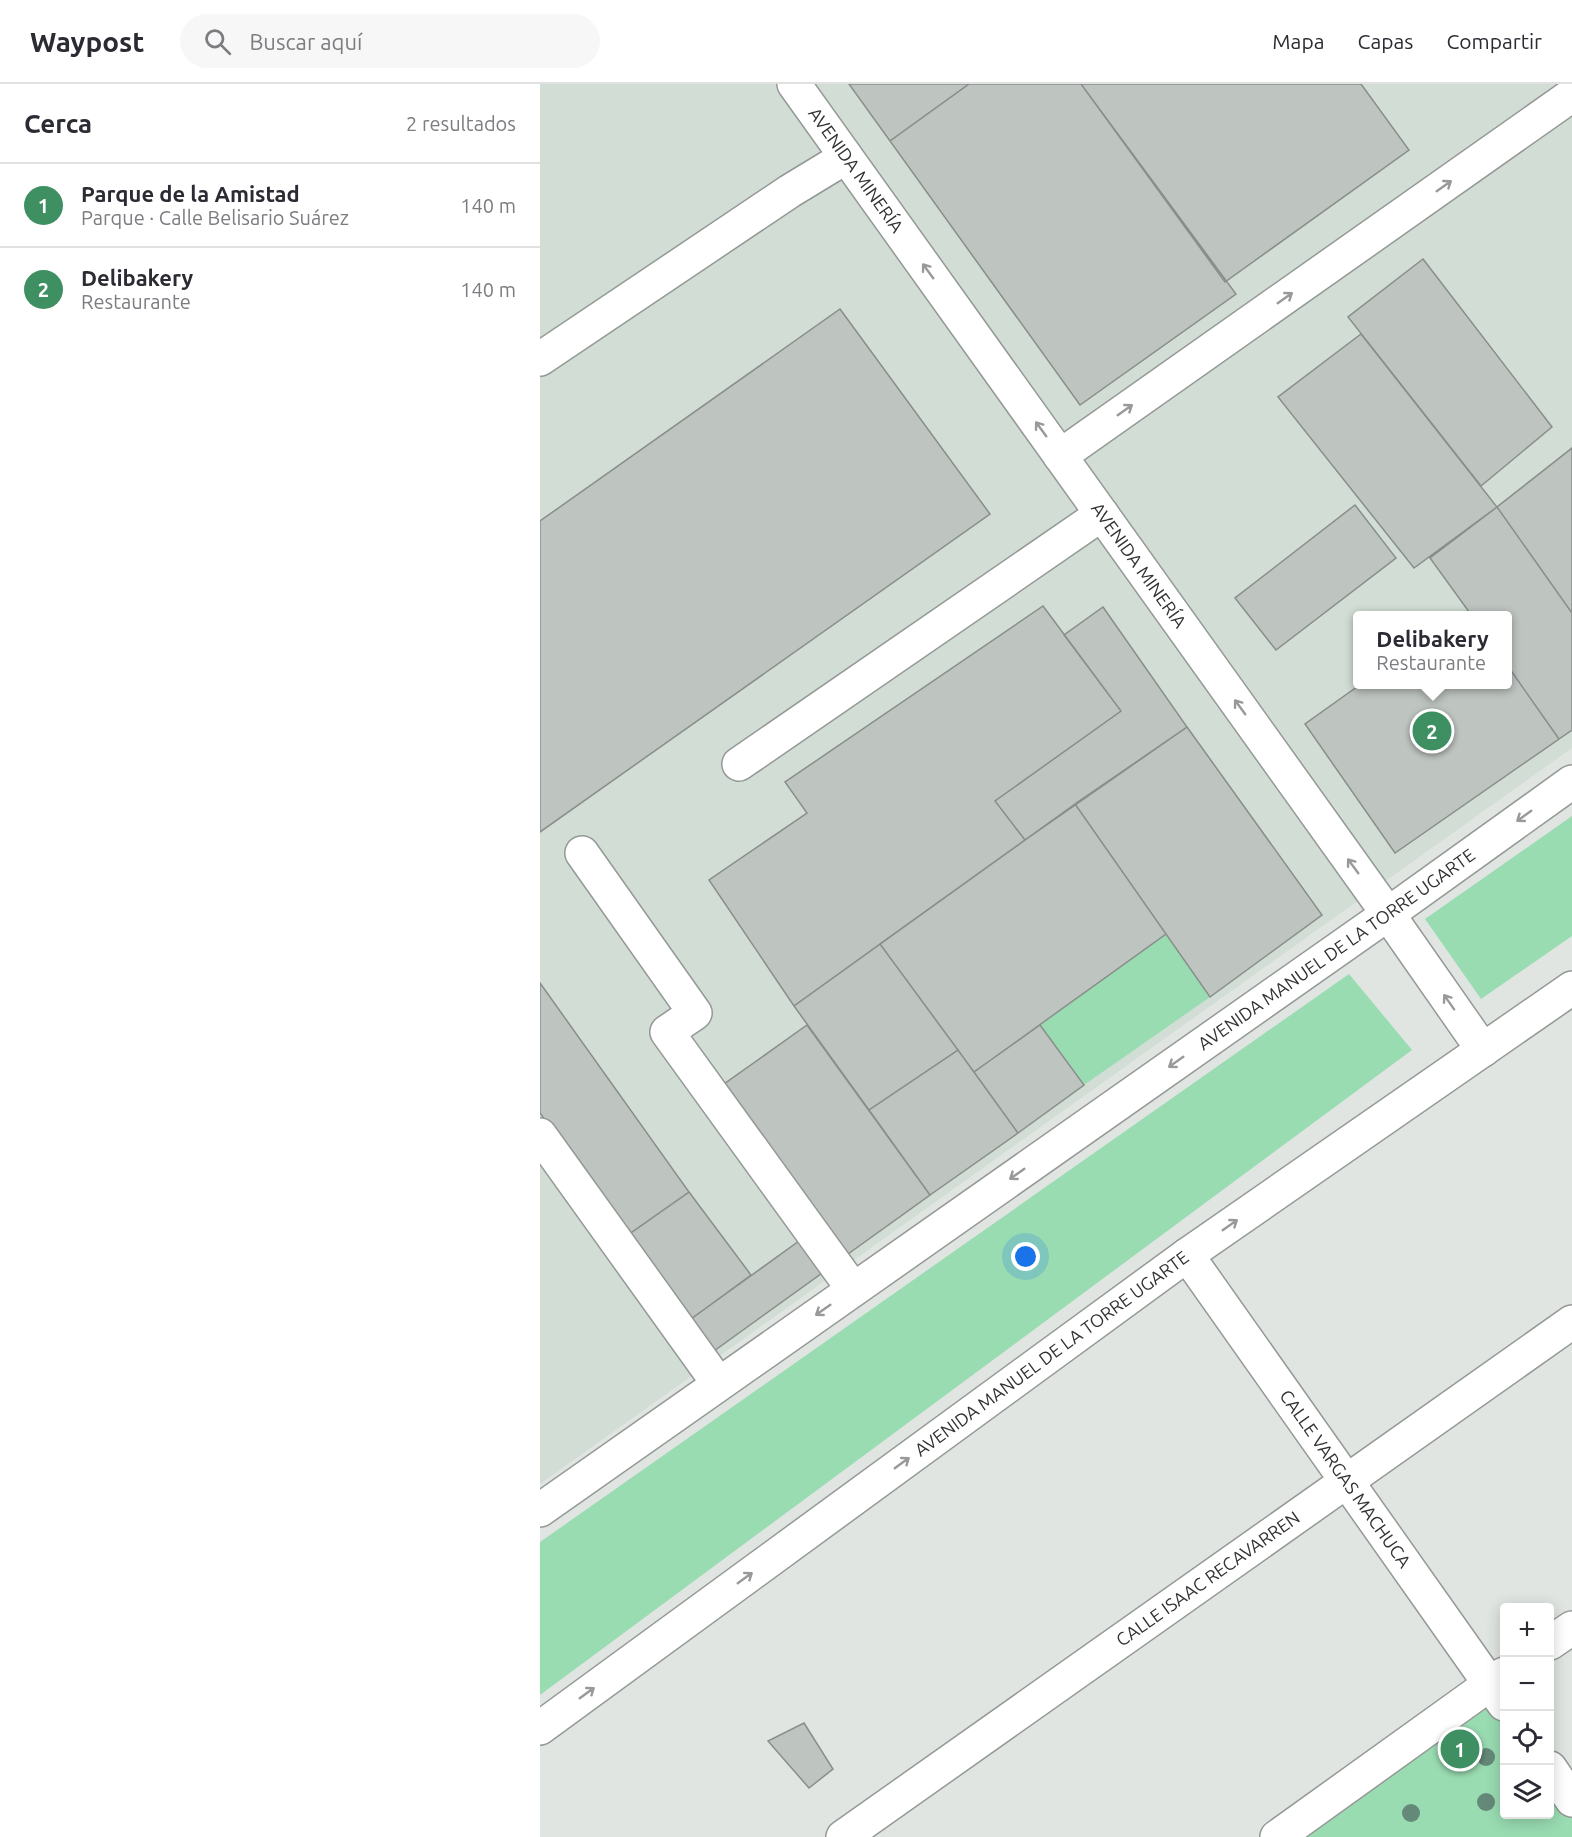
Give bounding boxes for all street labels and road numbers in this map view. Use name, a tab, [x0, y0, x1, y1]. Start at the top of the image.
street label: AVENIDA MINERÍA	[805, 103, 908, 236]
street label: AVENIDA MINERÍA	[1088, 498, 1191, 631]
street label: AVENIDA MANUEL DE LA TORRE UGARTE	[1194, 844, 1478, 1053]
street label: AVENIDA MANUEL DE LA TORRE UGARTE	[910, 1246, 1192, 1460]
street label: CALLE VARGAS MACHUCA	[1276, 1386, 1416, 1571]
street label: CALLE ISAAC RECAVARREN	[1112, 1507, 1303, 1650]

